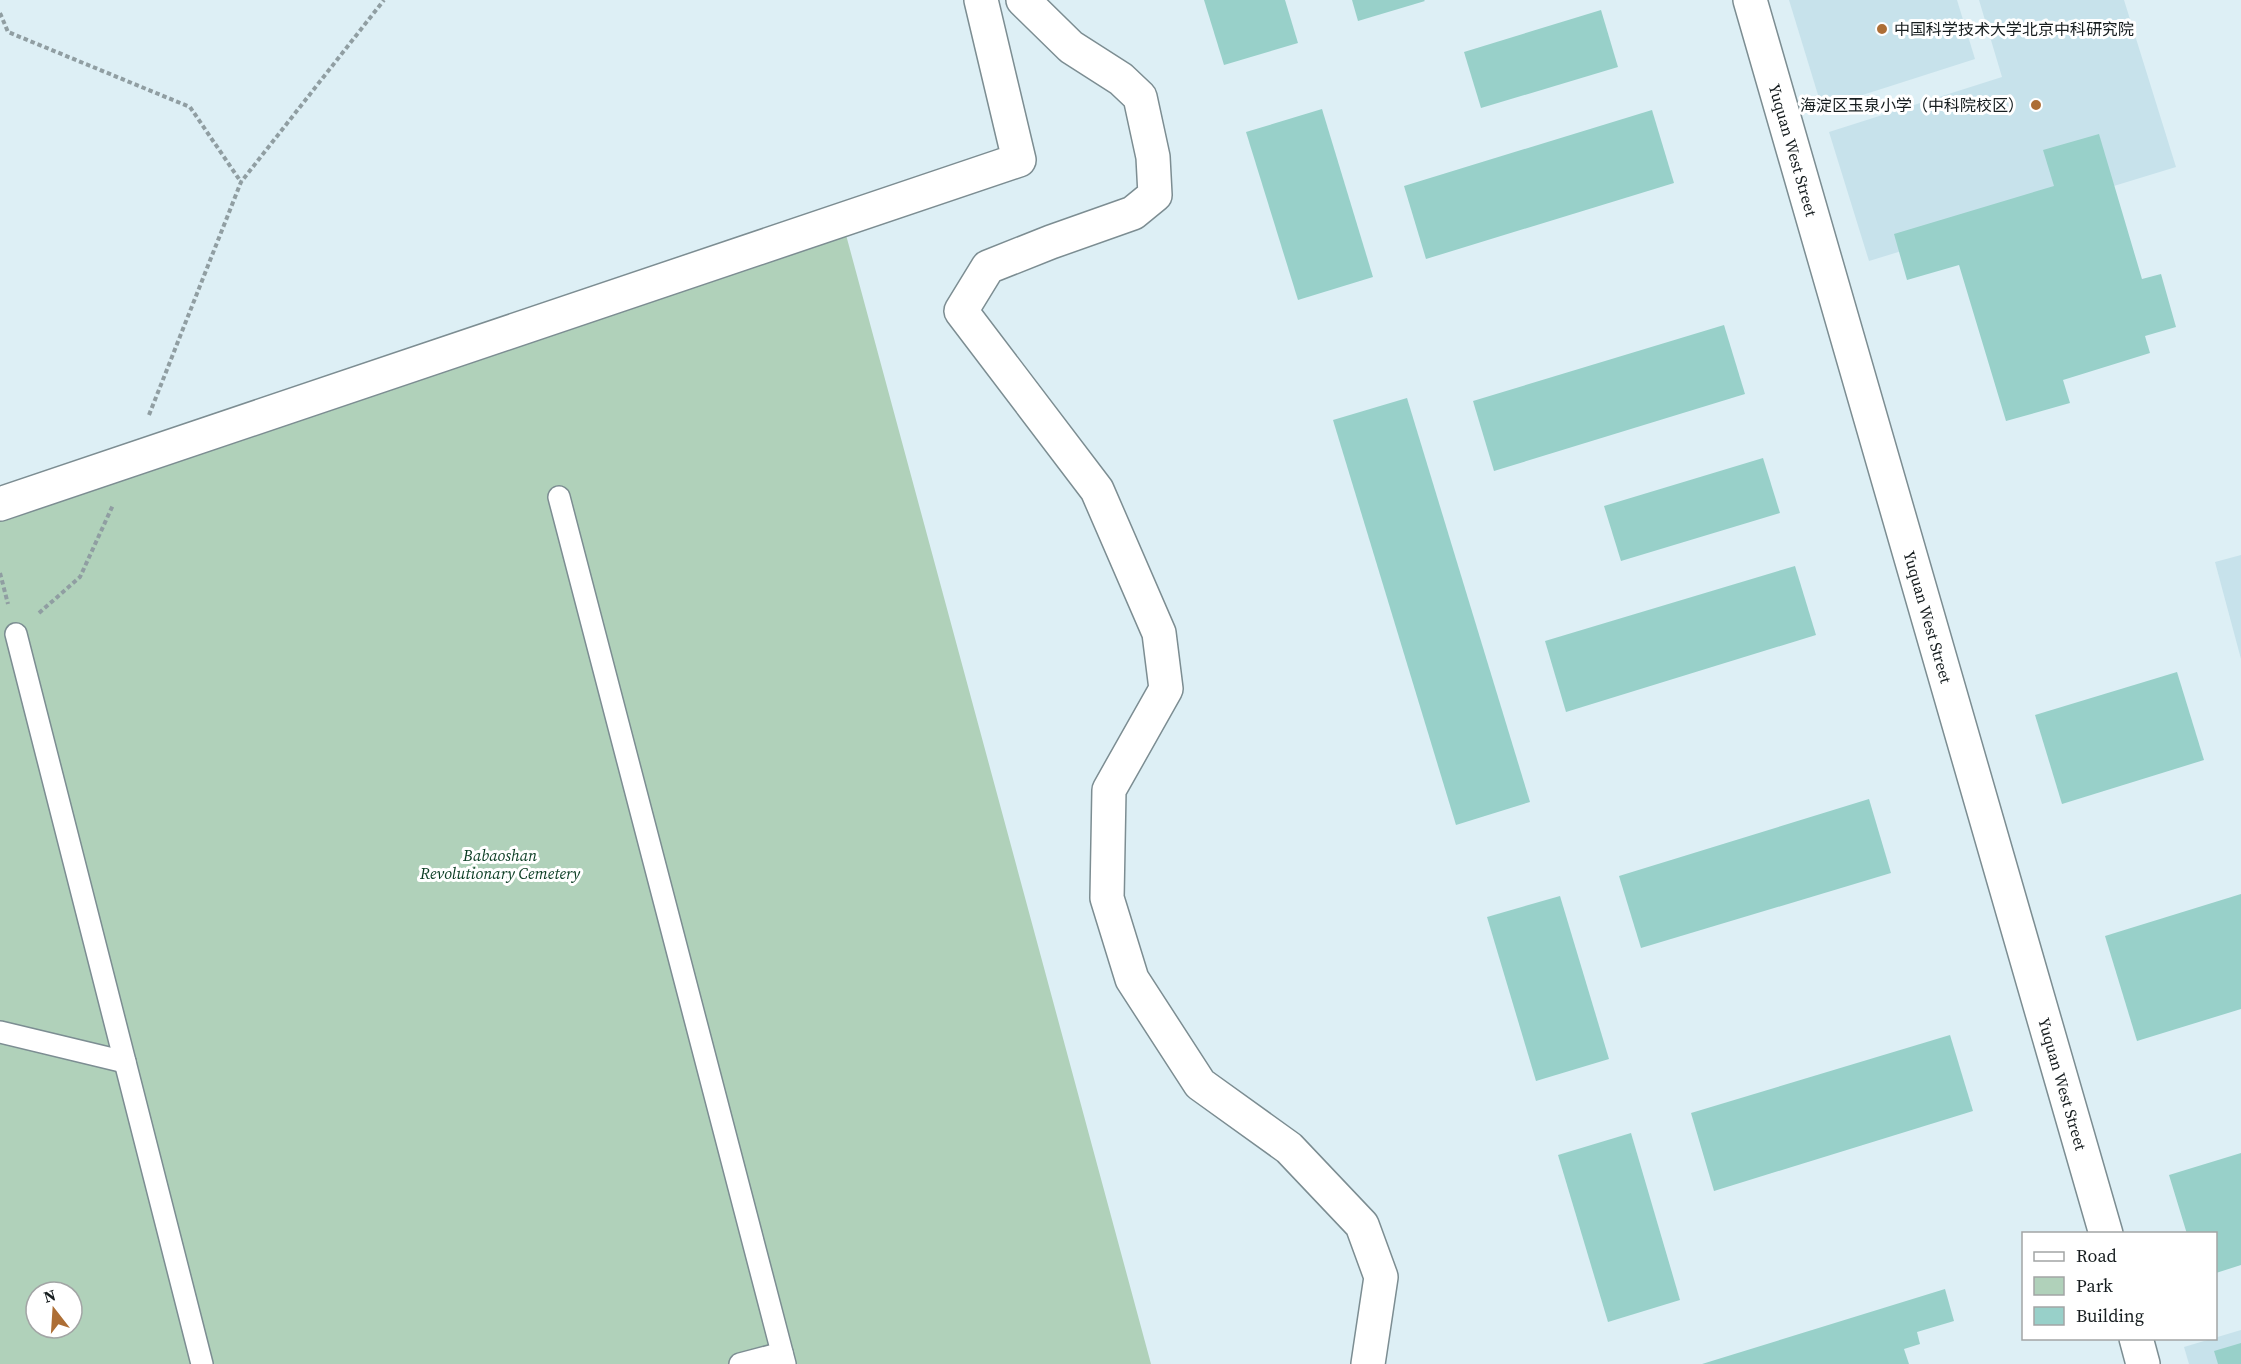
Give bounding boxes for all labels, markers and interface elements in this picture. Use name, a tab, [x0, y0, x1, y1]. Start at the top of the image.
place label: 中国科学技术大学北京中科研究院	[1894, 18, 2134, 40]
marker: 中国科学技术大学北京中科研究院	[1875, 22, 1889, 36]
street label: Yuquan West Street	[1764, 81, 1823, 220]
place label: 海淀区玉泉小学（中科院校区）	[1800, 94, 2024, 116]
marker: 海淀区玉泉小学（中科院校区）	[2029, 98, 2043, 112]
street label: Yuquan West Street	[1898, 548, 1958, 687]
park label: Babaoshan Revolutionary Cemetery	[419, 844, 580, 884]
street label: Yuquan West Street	[2033, 1015, 2092, 1153]
legend	[2022, 1232, 2217, 1340]
text: Road	[2076, 1243, 2117, 1268]
text: Park	[2076, 1273, 2113, 1298]
north arrow	[24, 1280, 84, 1340]
text: N	[41, 1283, 59, 1308]
text: Building	[2076, 1303, 2144, 1328]

